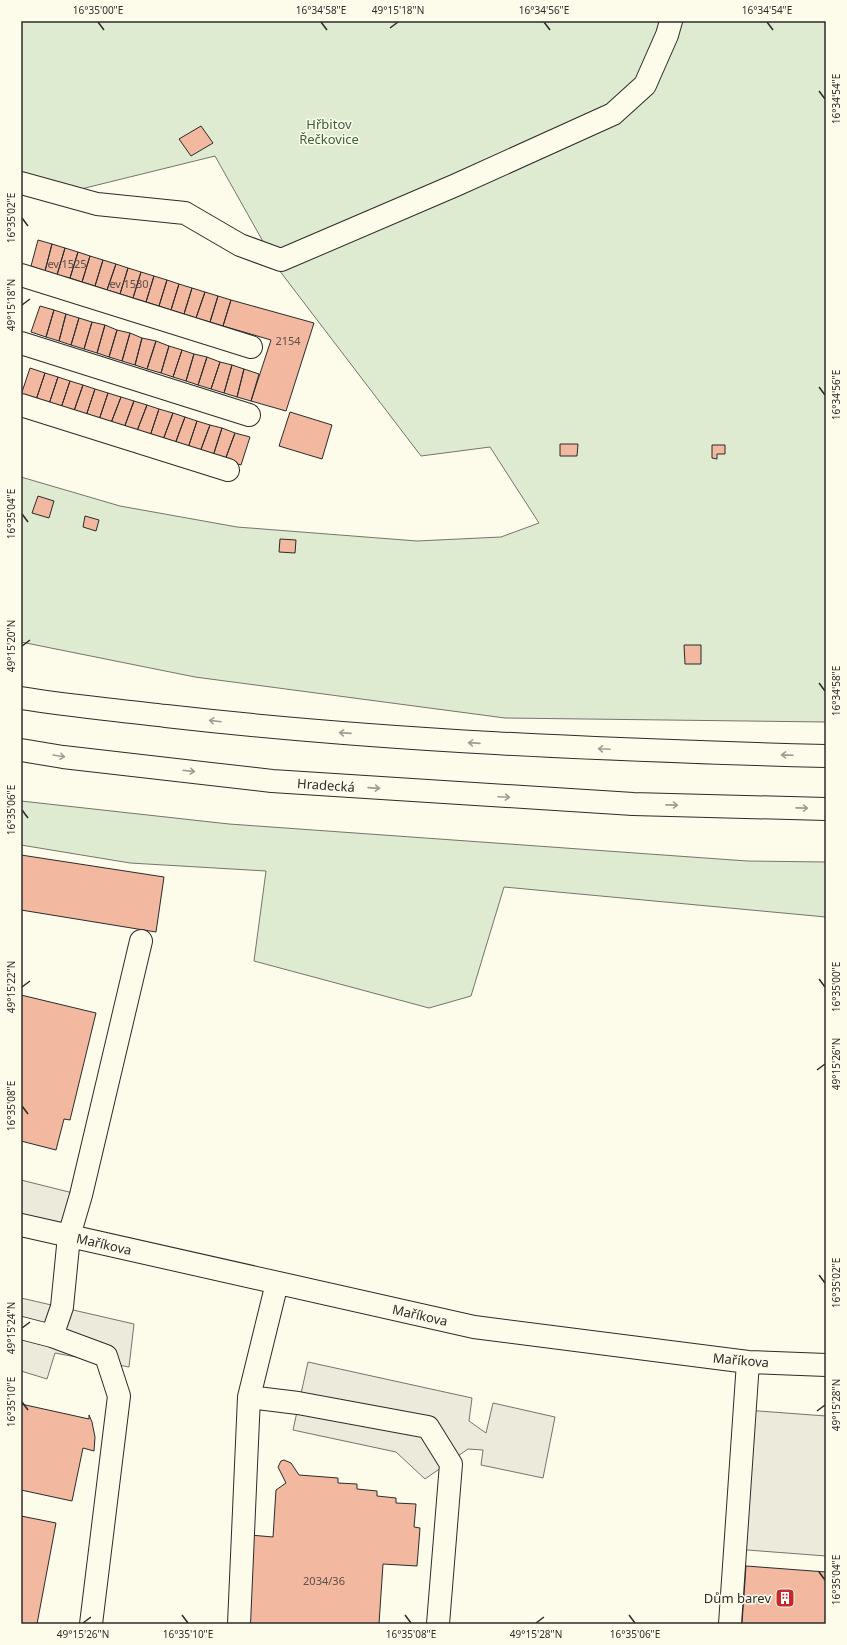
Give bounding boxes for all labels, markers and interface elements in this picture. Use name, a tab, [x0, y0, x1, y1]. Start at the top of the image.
text: 16°35'00"E	[73, 3, 123, 17]
text: 16°34'58"E	[296, 3, 346, 17]
text: 49°15'18"N	[372, 3, 424, 17]
text: 16°34'56"E	[519, 3, 569, 17]
text: 16°34'54"E	[742, 3, 792, 17]
text: 16°34'54"E	[829, 74, 843, 124]
park label: Hřbitov Řečkovice	[299, 115, 359, 148]
text: 16°35'02"E	[4, 193, 18, 243]
house number: ev.1525	[47, 256, 87, 271]
house number: ev.1530	[109, 276, 149, 291]
text: 49°15'18"N	[4, 279, 18, 331]
house number: 2154	[275, 333, 301, 348]
text: 16°34'56"E	[829, 370, 843, 420]
text: 16°35'04"E	[4, 489, 18, 539]
text: 49°15'20"N	[4, 620, 18, 672]
text: 16°34'58"E	[829, 666, 843, 716]
one-way arrow	[209, 717, 222, 725]
one-way arrow	[339, 729, 352, 736]
one-way arrow	[468, 739, 481, 746]
one-way arrow	[598, 746, 611, 753]
one-way arrow	[781, 751, 794, 759]
one-way arrow	[53, 752, 66, 760]
one-way arrow	[182, 767, 195, 775]
street label: Hradecká	[297, 774, 355, 796]
text: 16°35'06"E	[4, 785, 18, 835]
one-way arrow	[367, 785, 380, 792]
one-way arrow	[497, 793, 510, 800]
one-way arrow	[665, 802, 678, 809]
one-way arrow	[795, 805, 808, 812]
text: 49°15'22"N	[4, 961, 18, 1013]
text: 16°35'00"E	[829, 962, 843, 1012]
text: 49°15'26"N	[829, 1038, 843, 1090]
text: 16°35'08"E	[4, 1081, 18, 1131]
street label: Maříkova	[75, 1229, 133, 1259]
text: 16°35'02"E	[829, 1258, 843, 1308]
street label: Maříkova	[391, 1300, 449, 1330]
text: 49°15'24"N	[4, 1302, 18, 1354]
street label: Maříkova	[712, 1349, 770, 1371]
text: 16°35'10"E	[4, 1377, 18, 1427]
text: 49°15'28"N	[829, 1379, 843, 1431]
text: 16°35'04"E	[829, 1555, 843, 1605]
house number: 2034/36	[303, 1573, 345, 1588]
building icon: Dům barev	[774, 1587, 796, 1609]
place label: Dům barev	[704, 1589, 771, 1607]
text: 49°15'26"N	[57, 1627, 109, 1641]
text: 16°35'10"E	[163, 1627, 213, 1641]
text: 16°35'08"E	[386, 1627, 436, 1641]
text: 49°15'28"N	[510, 1627, 562, 1641]
text: 16°35'06"E	[610, 1627, 660, 1641]

